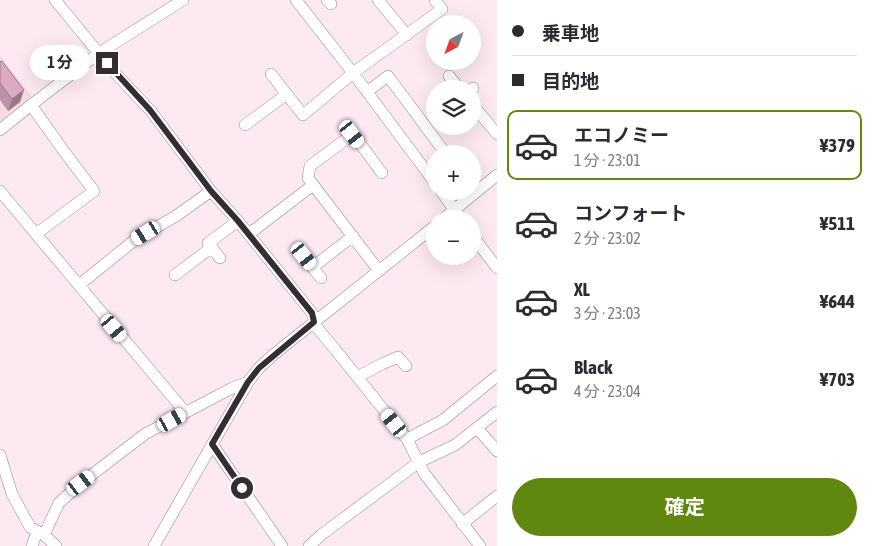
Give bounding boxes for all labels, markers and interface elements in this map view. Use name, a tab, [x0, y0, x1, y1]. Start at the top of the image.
north arrow	[426, 15, 481, 70]
map controls	[426, 15, 481, 265]
text: 乗車地	[542, 22, 599, 44]
callout: 1 分	[29, 46, 90, 80]
route end	[96, 52, 118, 74]
text: 1 分	[47, 53, 73, 71]
text: 目的地	[542, 70, 599, 92]
button: layers	[426, 80, 481, 135]
car	[336, 118, 367, 150]
icon: car	[514, 123, 559, 168]
text: エコノミー	[574, 124, 669, 146]
text: ¥379	[820, 134, 855, 156]
button: +	[426, 145, 481, 200]
text: 1 分 · 23:01	[574, 151, 641, 169]
icon: car	[514, 201, 559, 246]
text: コンフォート	[574, 202, 687, 224]
button: −	[426, 210, 481, 265]
text: ¥511	[820, 212, 855, 234]
car	[129, 219, 162, 247]
text: 2 分 · 23:02	[574, 229, 641, 247]
car	[288, 240, 319, 272]
text: XL	[574, 278, 590, 300]
icon: car	[514, 279, 559, 324]
text: ¥644	[820, 290, 855, 312]
text: 3 分 · 23:03	[574, 304, 641, 322]
car	[98, 312, 129, 344]
text: Black	[574, 356, 612, 378]
icon: car	[514, 357, 559, 402]
text: ¥703	[820, 368, 855, 390]
text: 4 分 · 23:04	[574, 382, 641, 400]
car	[155, 406, 188, 434]
car	[378, 407, 409, 439]
car	[64, 468, 97, 498]
route start	[231, 477, 253, 499]
button: 確定	[512, 478, 857, 536]

